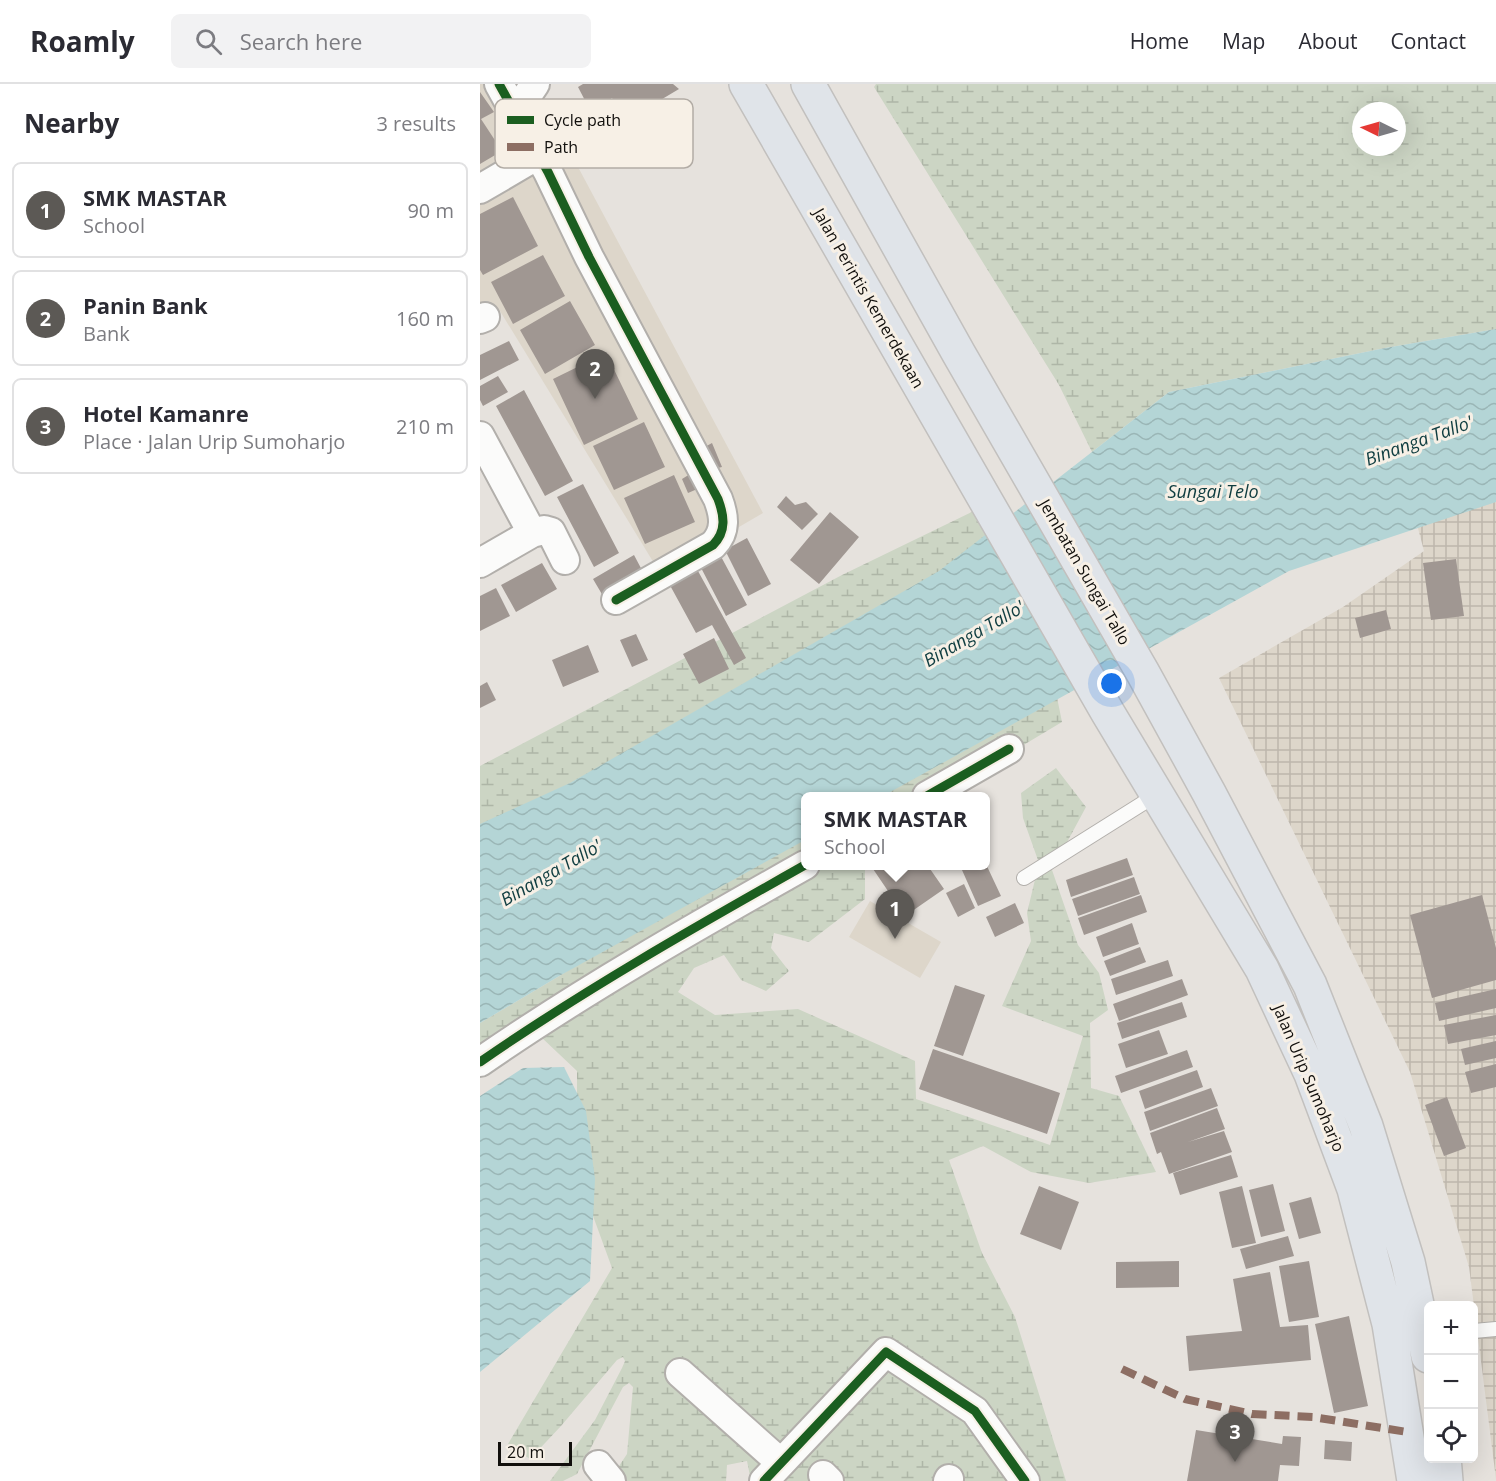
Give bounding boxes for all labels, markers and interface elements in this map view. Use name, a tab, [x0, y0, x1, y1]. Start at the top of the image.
search box	[171, 14, 591, 68]
text: Roamly	[30, 22, 135, 60]
icon: search	[192, 25, 225, 58]
text: Search here	[240, 26, 362, 56]
text: Home	[1130, 27, 1189, 55]
text: Map	[1222, 27, 1265, 55]
text: About	[1298, 27, 1358, 55]
text: Contact	[1391, 27, 1466, 55]
legend	[495, 99, 693, 168]
north arrow	[1352, 102, 1406, 156]
text: Nearby	[24, 105, 119, 141]
text: Cycle path	[544, 109, 621, 131]
text: 3 results	[376, 110, 456, 137]
text: Path	[544, 136, 578, 158]
text: SMK MASTAR	[83, 182, 227, 212]
text: 1	[40, 197, 51, 224]
text: 90 m	[407, 197, 454, 224]
street label: Jalan Perintis Kemerdekaan	[807, 202, 930, 392]
text: School	[83, 212, 145, 239]
text: Panin Bank	[83, 290, 208, 320]
text: 2	[40, 305, 51, 332]
text: 160 m	[396, 305, 454, 332]
text: Bank	[83, 320, 130, 347]
pin: 2	[576, 350, 614, 399]
text: Hotel Kamanre	[83, 398, 249, 428]
water label: Binanga Tallo'	[1362, 409, 1477, 471]
text: 3	[40, 413, 51, 440]
text: 210 m	[396, 413, 454, 440]
text: Place · Jalan Urip Sumoharjo	[83, 428, 345, 455]
water label: Sungai Telo	[1167, 479, 1259, 503]
street label: Jembatan Sungai Tallo	[1033, 493, 1136, 649]
water label: Binanga Tallo'	[919, 594, 1029, 672]
your location	[1097, 669, 1126, 698]
popup	[801, 792, 990, 870]
text: SMK MASTAR	[824, 803, 967, 833]
water label: Binanga Tallo'	[496, 833, 606, 911]
text: School	[824, 833, 886, 860]
pin: 1	[876, 890, 914, 939]
street label: Jalan Urip Sumoharjo	[1267, 999, 1350, 1155]
map controls	[1424, 1301, 1478, 1463]
button: +	[1424, 1301, 1478, 1355]
button: −	[1424, 1355, 1478, 1409]
button: locate	[1424, 1409, 1478, 1463]
pin: 3	[1216, 1412, 1254, 1462]
scale bar	[498, 1439, 572, 1466]
text: 20 m	[507, 1441, 544, 1463]

